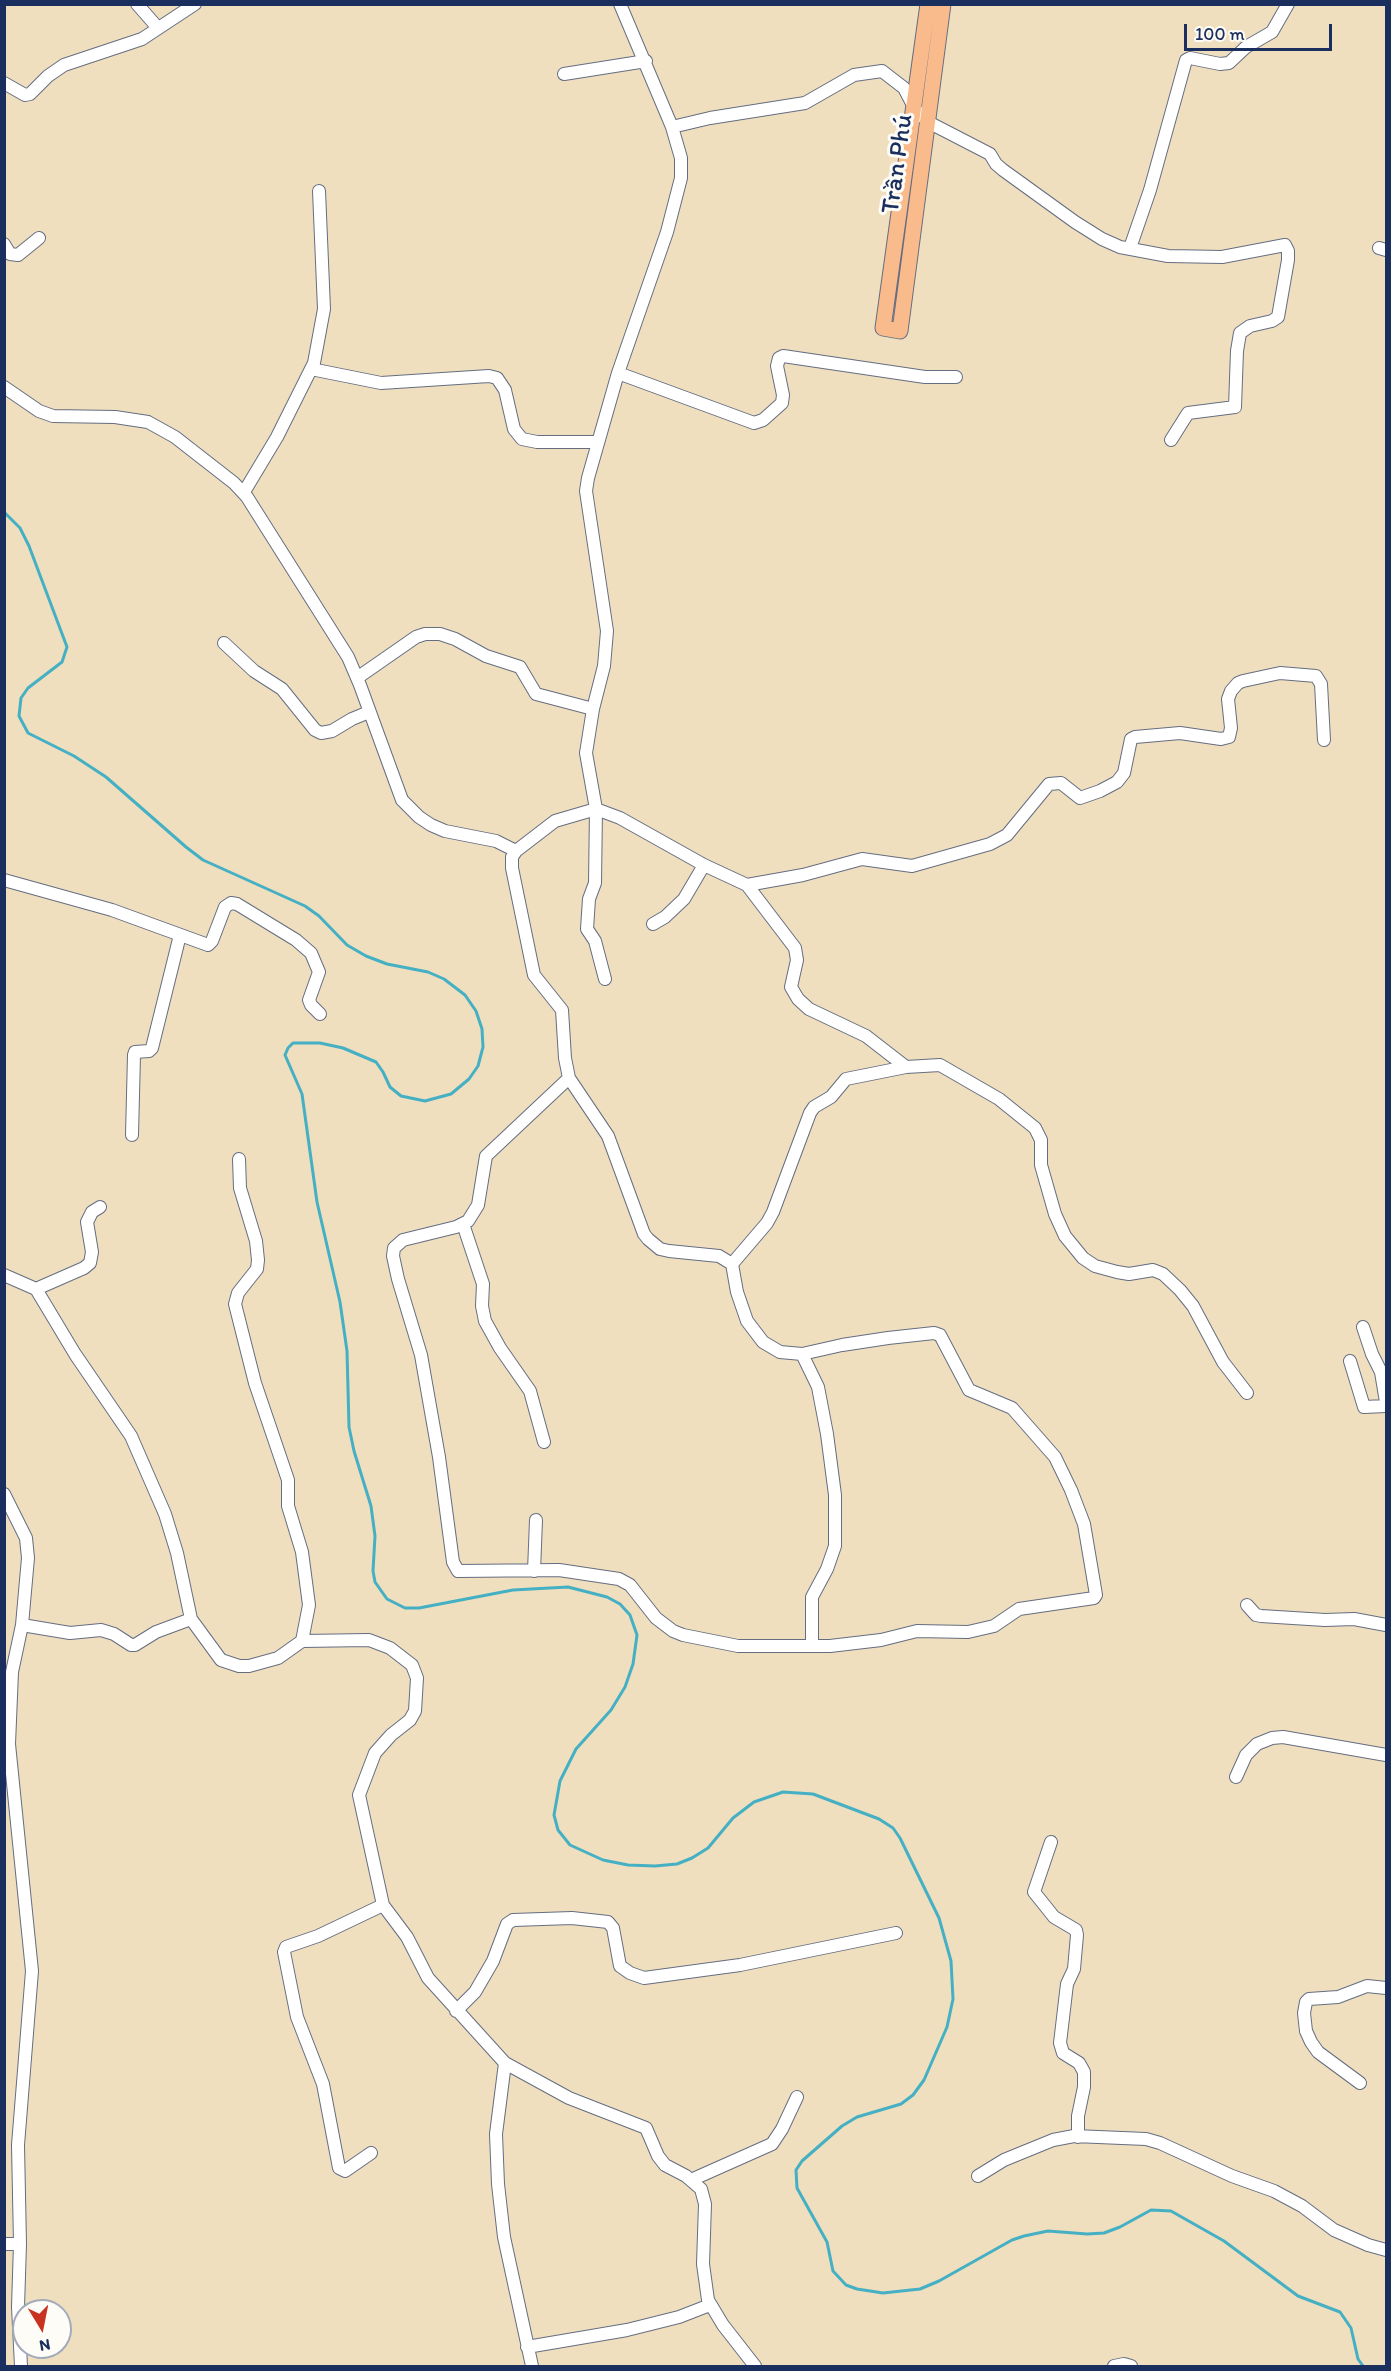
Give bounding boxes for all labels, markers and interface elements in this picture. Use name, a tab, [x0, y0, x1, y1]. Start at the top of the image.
scale bar	[1187, 12, 1336, 50]
text: 100 m	[1195, 23, 1245, 45]
street label: Trần Phú	[876, 112, 920, 216]
north arrow	[12, 2299, 72, 2359]
text: N	[38, 2335, 52, 2356]

